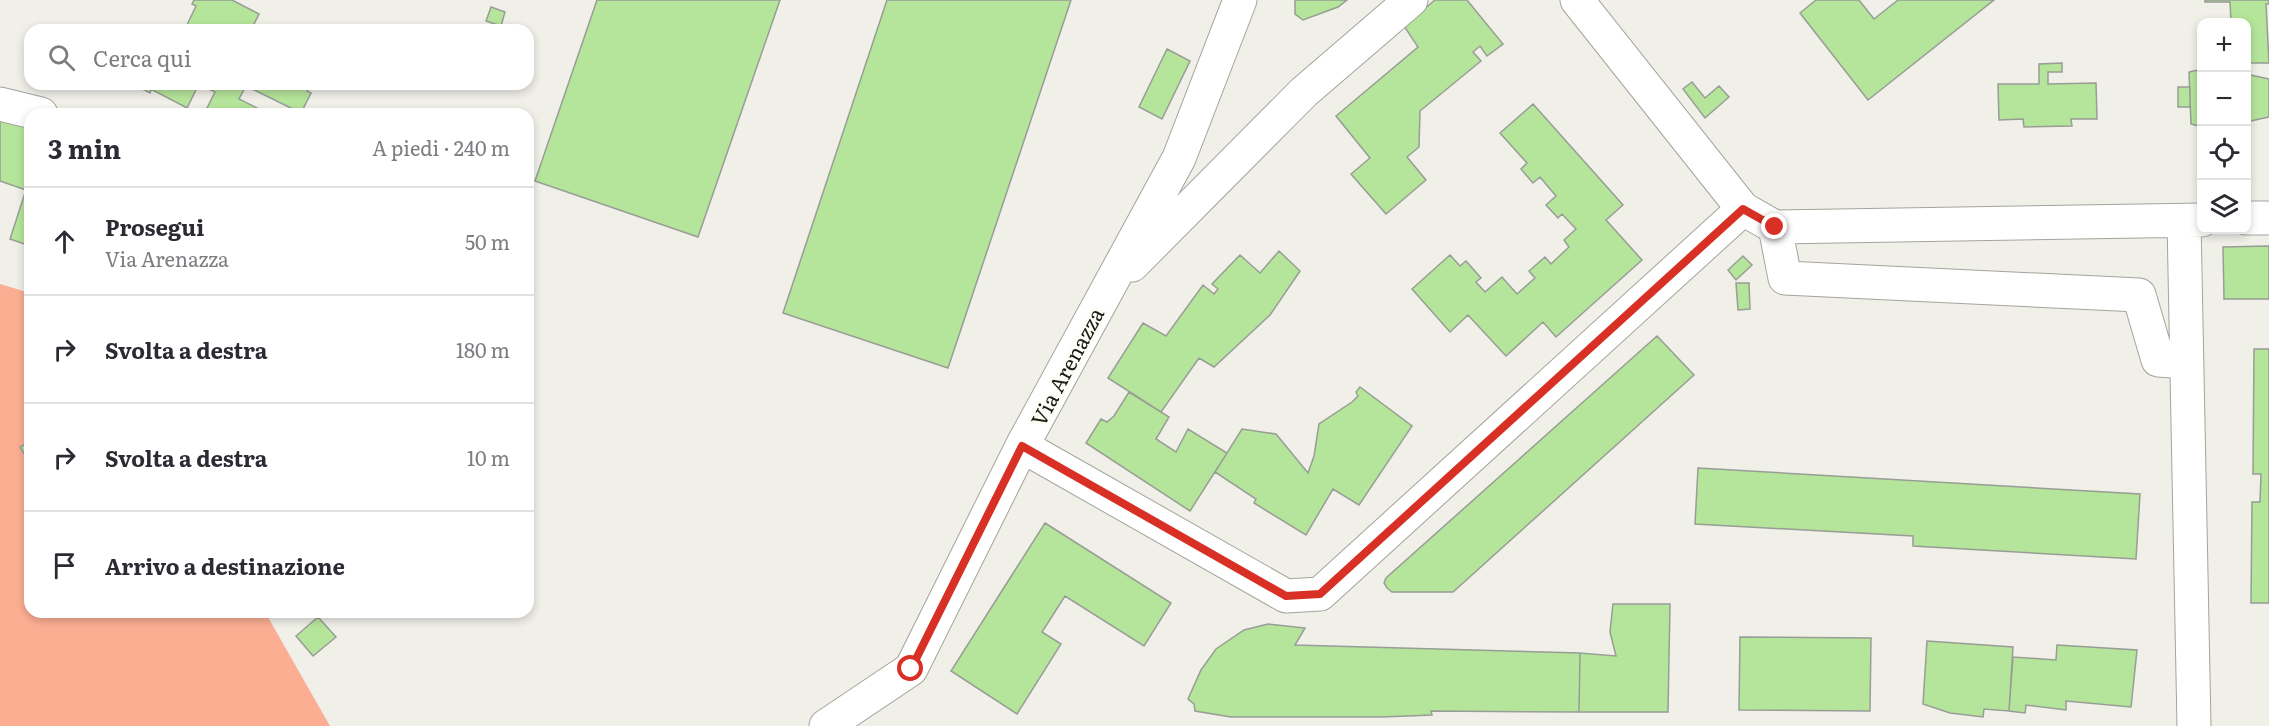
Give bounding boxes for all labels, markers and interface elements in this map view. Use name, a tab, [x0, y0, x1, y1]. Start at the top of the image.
map controls	[2197, 18, 2251, 234]
button: +	[2197, 18, 2251, 72]
search box	[24, 24, 534, 90]
icon: search	[45, 41, 78, 74]
text: Cerca qui	[93, 41, 191, 74]
button: −	[2197, 72, 2251, 126]
button: locate	[2197, 126, 2251, 180]
text: 3 min	[48, 128, 121, 167]
text: A piedi · 240 m	[372, 132, 510, 162]
button: layers	[2197, 180, 2251, 234]
text: Prosegui	[105, 210, 204, 243]
route end	[1761, 213, 1787, 239]
icon: ahead	[48, 225, 81, 258]
text: 50 m	[465, 226, 510, 256]
text: Via Arenazza	[105, 243, 229, 273]
street label: Via Arenazza	[1022, 301, 1111, 431]
icon: right	[48, 333, 81, 366]
text: Svolta a destra	[105, 333, 267, 366]
text: 180 m	[456, 334, 510, 364]
icon: right	[48, 441, 81, 474]
text: Svolta a destra	[105, 441, 267, 474]
text: 10 m	[467, 442, 510, 472]
icon: arrive	[48, 549, 81, 582]
text: Arrivo a destinazione	[105, 549, 345, 582]
route start	[897, 655, 923, 681]

